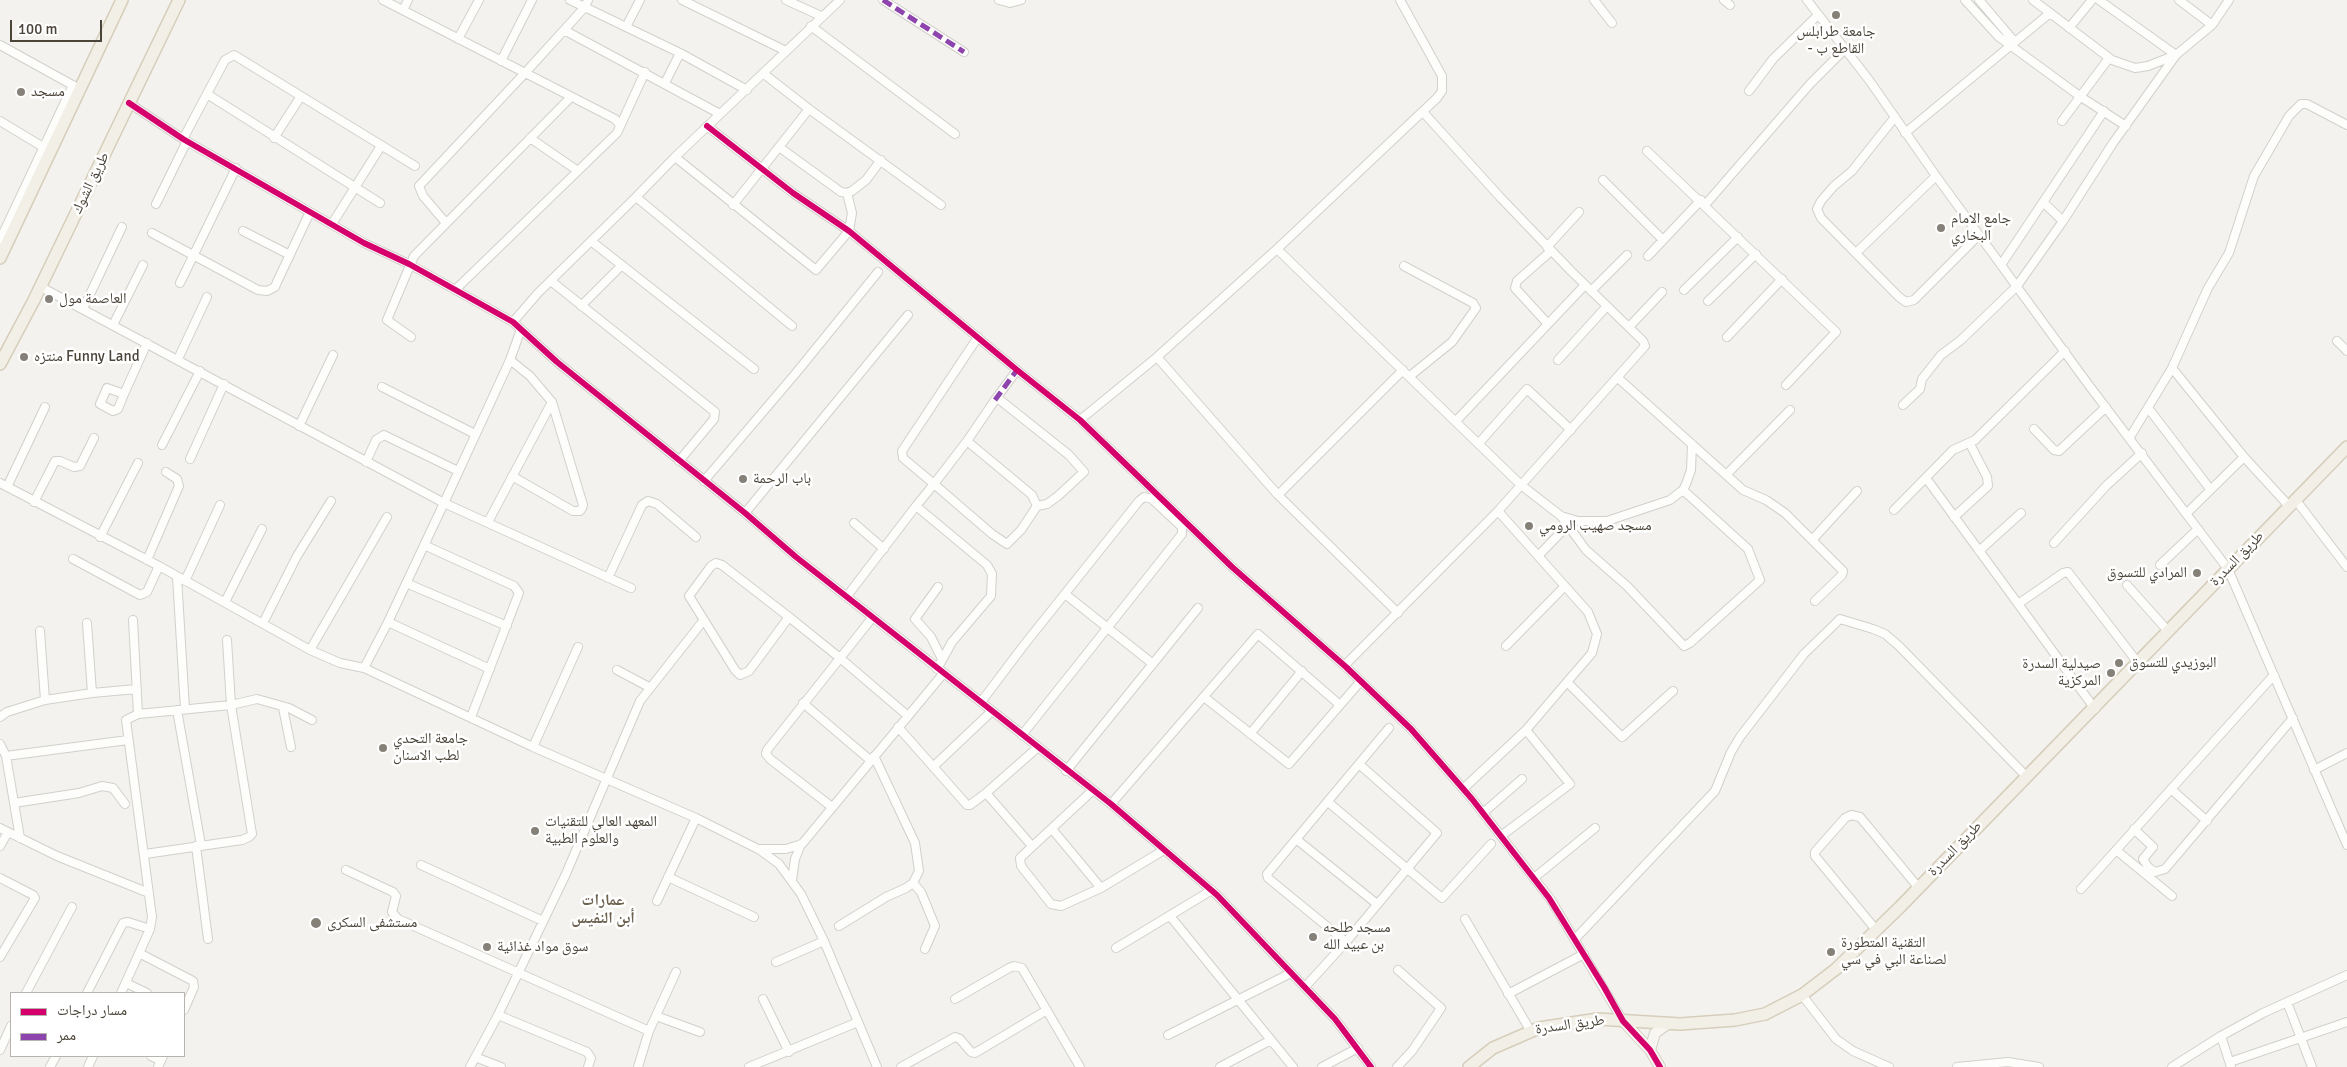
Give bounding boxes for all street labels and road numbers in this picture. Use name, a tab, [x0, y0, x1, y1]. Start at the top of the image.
street label: طريق الشوك	[68, 149, 114, 217]
street label: طريق السدرة	[2206, 528, 2268, 590]
street label: طريق السدرة	[1924, 818, 1986, 880]
street label: طريق السدرة	[1534, 1011, 1606, 1039]

